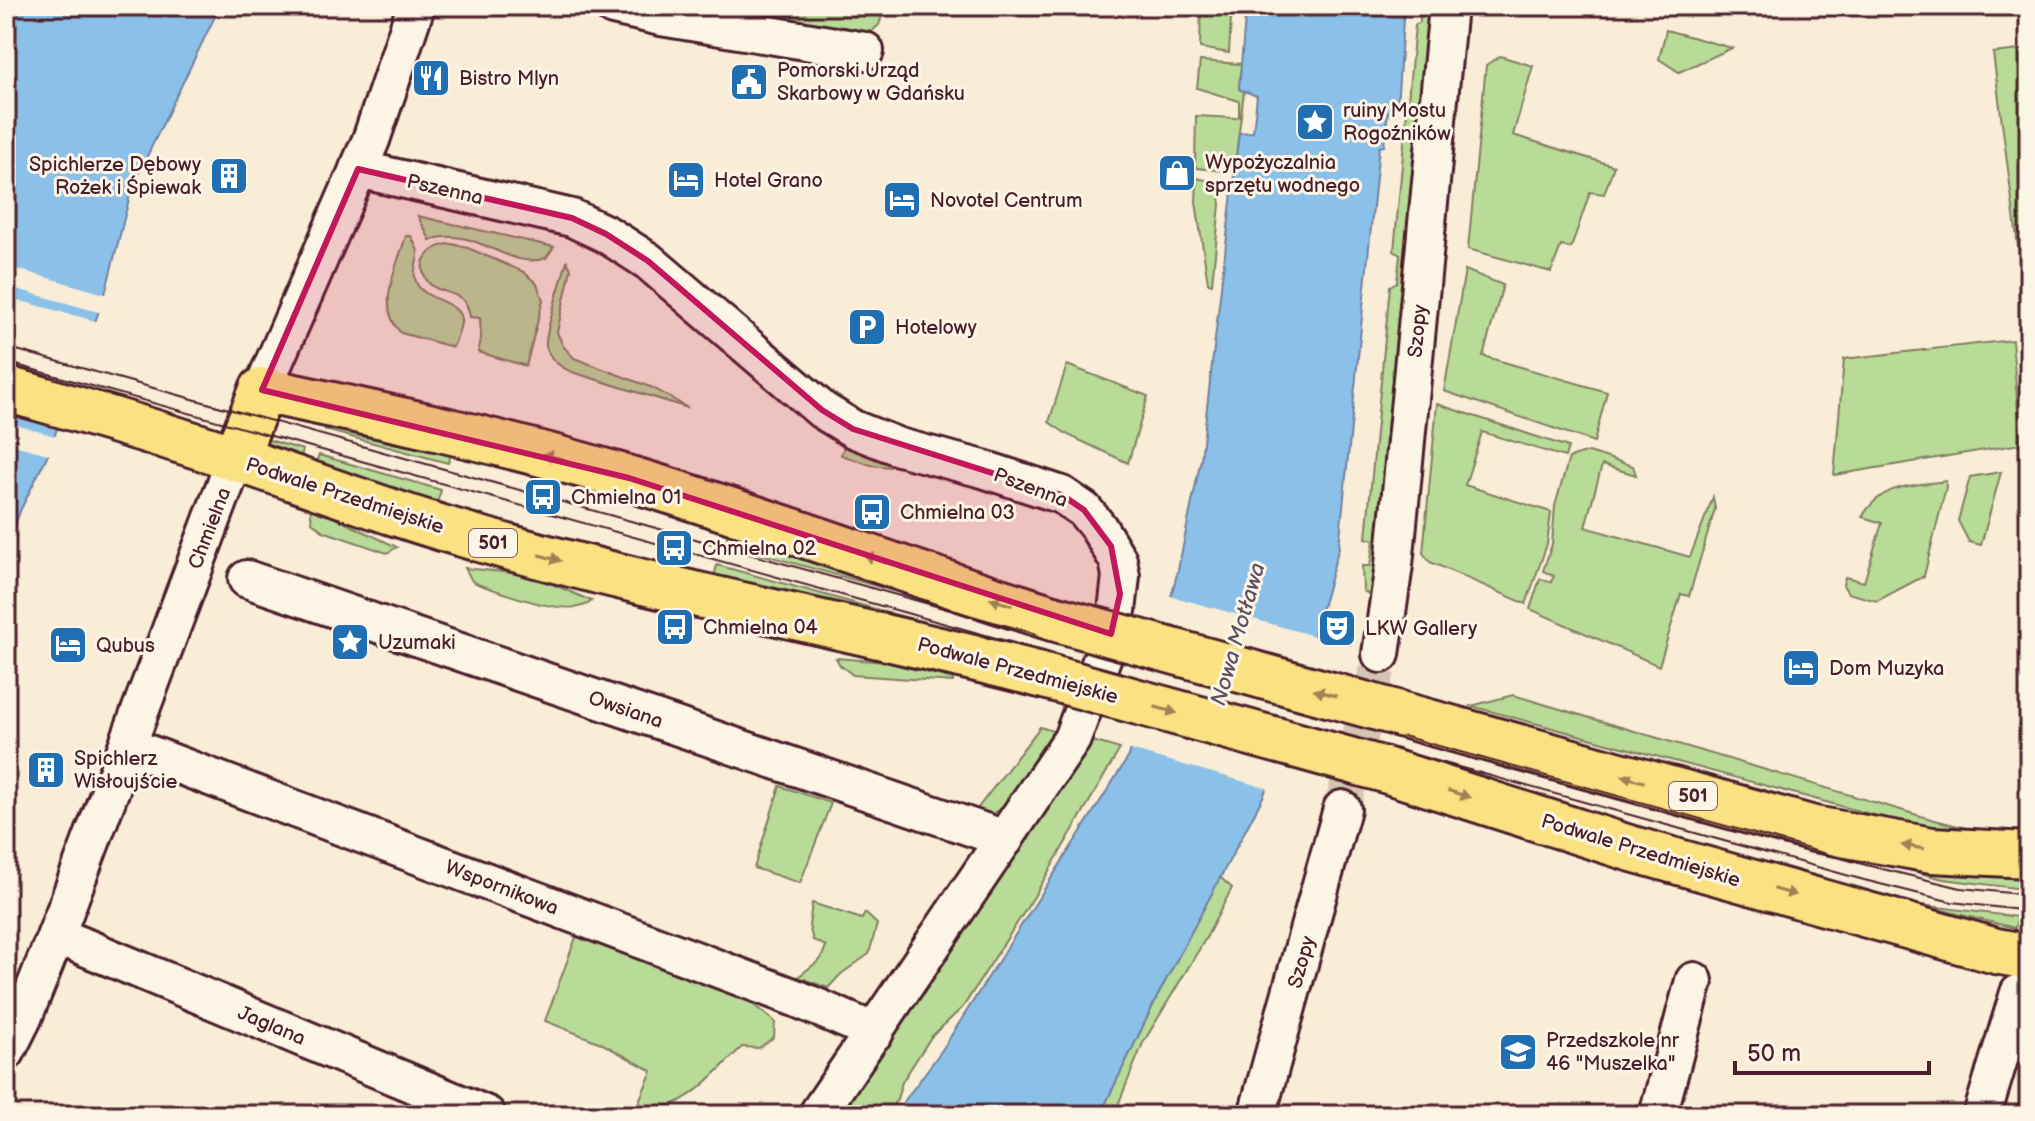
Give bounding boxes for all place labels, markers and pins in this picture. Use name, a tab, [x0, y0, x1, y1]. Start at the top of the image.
restaurant icon: Bistro Mlyn	[410, 57, 452, 99]
place label: Pomorski Urząd Skarbowy w Gdańsku	[777, 59, 965, 106]
public building icon: Pomorski Urząd Skarbowy w Gdańsku	[728, 61, 770, 103]
place label: Bistro Mlyn	[459, 67, 559, 91]
place label: ruiny Mostu Rogoźników	[1343, 99, 1451, 146]
place icon: ruiny Mostu Rogoźników	[1294, 101, 1336, 143]
place label: Wypożyczalnia sprzętu wodnego	[1205, 151, 1360, 198]
shop icon: Wypożyczalnia sprzętu wodnego	[1156, 152, 1198, 194]
place label: Spichlerze Dębowy Rożek i Śpiewak	[29, 153, 201, 200]
building icon: Spichlerze Dębowy Rożek i Śpiewak	[208, 155, 250, 197]
hotel icon: Hotel Grano	[665, 159, 707, 201]
place label: Hotel Grano	[714, 169, 823, 193]
hotel icon: Novotel Centrum	[881, 179, 923, 221]
place label: Novotel Centrum	[930, 189, 1082, 213]
parking icon: Hotelowy	[846, 306, 888, 348]
place label: Hotelowy	[895, 316, 977, 340]
bus stop icon: Chmielna 01	[522, 476, 564, 518]
place label: Chmielna 01	[571, 486, 681, 510]
bus stop icon: Chmielna 03	[851, 491, 893, 533]
place label: Chmielna 03	[900, 501, 1015, 525]
bus stop icon: Chmielna 02	[653, 527, 695, 569]
place label: Chmielna 02	[702, 537, 817, 561]
bus stop icon: Chmielna 04	[654, 606, 696, 648]
theatre icon: LKW Gallery	[1316, 607, 1358, 649]
place label: Chmielna 04	[703, 616, 818, 640]
place label: LKW Gallery	[1365, 617, 1477, 641]
place icon: Uzumaki	[329, 621, 371, 663]
hotel icon: Qubus	[47, 624, 89, 666]
place label: Uzumaki	[378, 631, 456, 655]
place label: Qubus	[96, 634, 155, 658]
hotel icon: Dom Muzyka	[1780, 647, 1822, 689]
place label: Dom Muzyka	[1829, 657, 1944, 681]
place label: Spichlerz Wisłoujście	[74, 747, 178, 794]
building icon: Spichlerz Wisłoujście	[25, 749, 67, 791]
place label: Przedszkole nr 46 "Muszelka"	[1546, 1029, 1680, 1076]
school or university icon: Przedszkole nr 46 "Muszelka"	[1497, 1031, 1539, 1073]

